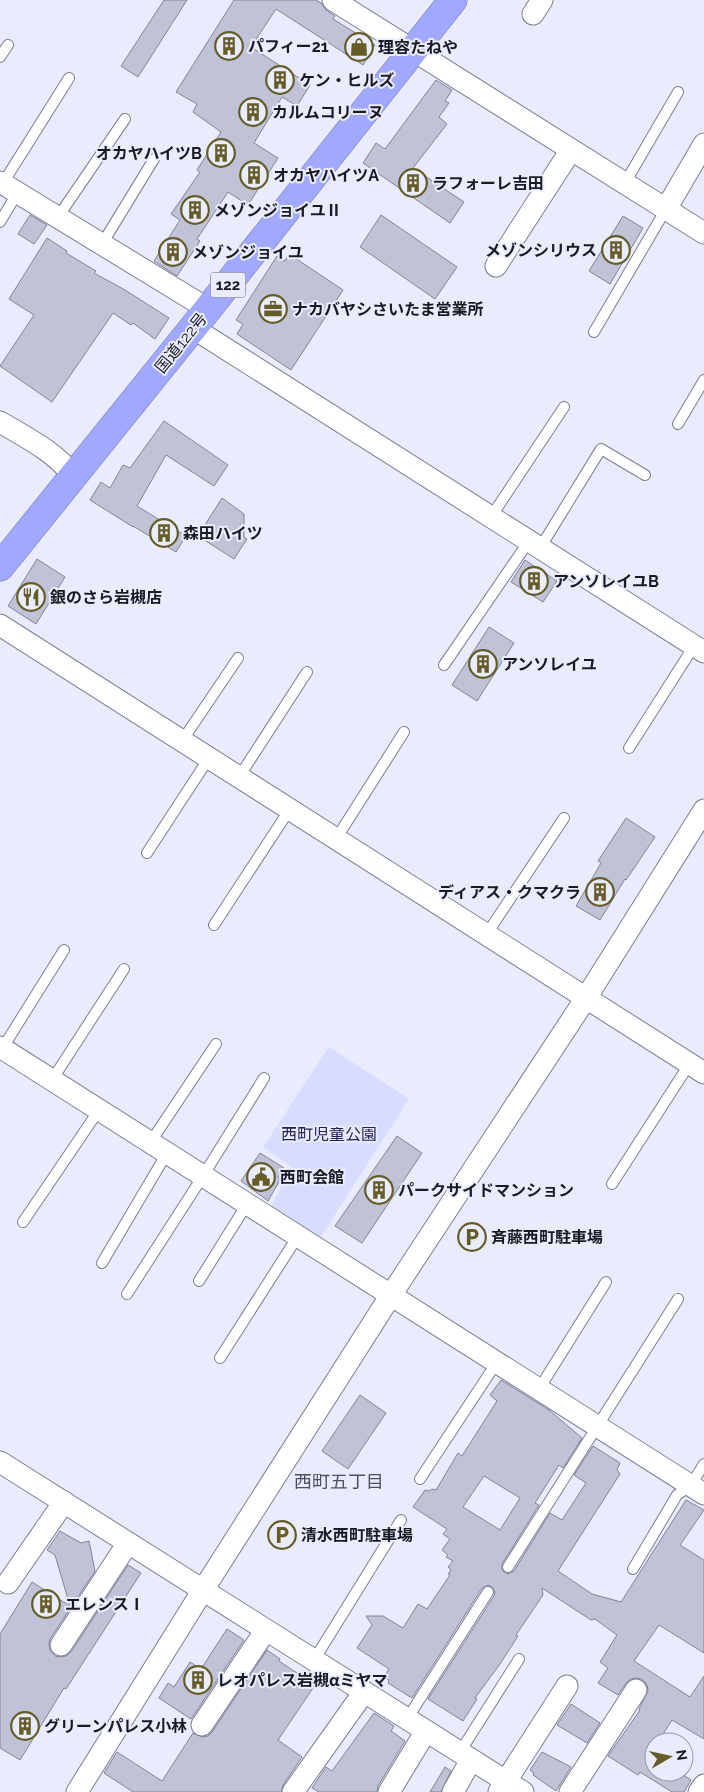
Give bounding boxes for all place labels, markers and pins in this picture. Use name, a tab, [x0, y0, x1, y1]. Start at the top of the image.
building icon: パフィー21	[214, 31, 244, 61]
shop icon: 理容たねや	[344, 32, 374, 62]
place label: パフィー21	[248, 37, 329, 56]
place label: 理容たねや	[378, 38, 458, 57]
building icon: ケン・ヒルズ	[265, 65, 295, 95]
place label: ケン・ヒルズ	[299, 71, 395, 90]
building icon: カルムコリーヌ	[238, 97, 268, 127]
place label: カルムコリーヌ	[272, 103, 384, 122]
building icon: オカヤハイツB	[206, 138, 236, 168]
place label: オカヤハイツB	[96, 144, 202, 163]
building icon: オカヤハイツA	[239, 160, 269, 190]
place label: オカヤハイツA	[273, 166, 379, 185]
building icon: ラフォーレ吉田	[398, 168, 428, 198]
place label: ラフォーレ吉田	[432, 174, 544, 193]
building icon: メゾンジョイユⅡ	[180, 195, 210, 225]
place label: メゾンジョイユⅡ	[214, 201, 342, 220]
building icon: メゾンシリウス	[601, 235, 631, 265]
building icon: メゾンジョイユ	[158, 237, 188, 267]
place label: メゾンシリウス	[485, 241, 597, 260]
place label: メゾンジョイユ	[192, 243, 304, 262]
office icon: ナカバヤシさいたま営業所	[258, 294, 288, 324]
place label: ナカバヤシさいたま営業所	[292, 300, 484, 319]
building icon: 森田ハイツ	[149, 518, 179, 548]
place label: 森田ハイツ	[183, 524, 263, 543]
building icon: アンソレイユB	[519, 566, 549, 596]
place label: アンソレイユB	[553, 572, 659, 591]
restaurant icon: 銀のさら岩槻店	[16, 582, 46, 612]
place label: 銀のさら岩槻店	[50, 588, 162, 607]
building icon: アンソレイユ	[468, 649, 498, 679]
place label: アンソレイユ	[502, 655, 597, 674]
building icon: ディアス・クマクラ	[585, 877, 615, 907]
place label: ディアス・クマクラ	[438, 883, 581, 902]
public building icon: 西町会館	[246, 1162, 276, 1192]
place label: 西町会館	[280, 1168, 344, 1187]
building icon: パークサイドマンション	[364, 1175, 394, 1205]
place label: パークサイドマンション	[398, 1181, 574, 1200]
parking icon: 斉藤西町駐車場	[457, 1222, 487, 1252]
place label: 斉藤西町駐車場	[491, 1228, 603, 1247]
parking icon: 清水西町駐車場	[267, 1520, 297, 1550]
place label: 清水西町駐車場	[301, 1526, 413, 1545]
building icon: エレンスⅠ	[31, 1589, 61, 1619]
place label: エレンスⅠ	[65, 1595, 145, 1614]
building icon: レオパレス岩槻αミヤマ	[183, 1665, 213, 1695]
place label: レオパレス岩槻αミヤマ	[217, 1671, 388, 1690]
building icon: グリーンパレス小林	[10, 1711, 40, 1741]
place label: グリーンパレス小林	[44, 1717, 187, 1736]

